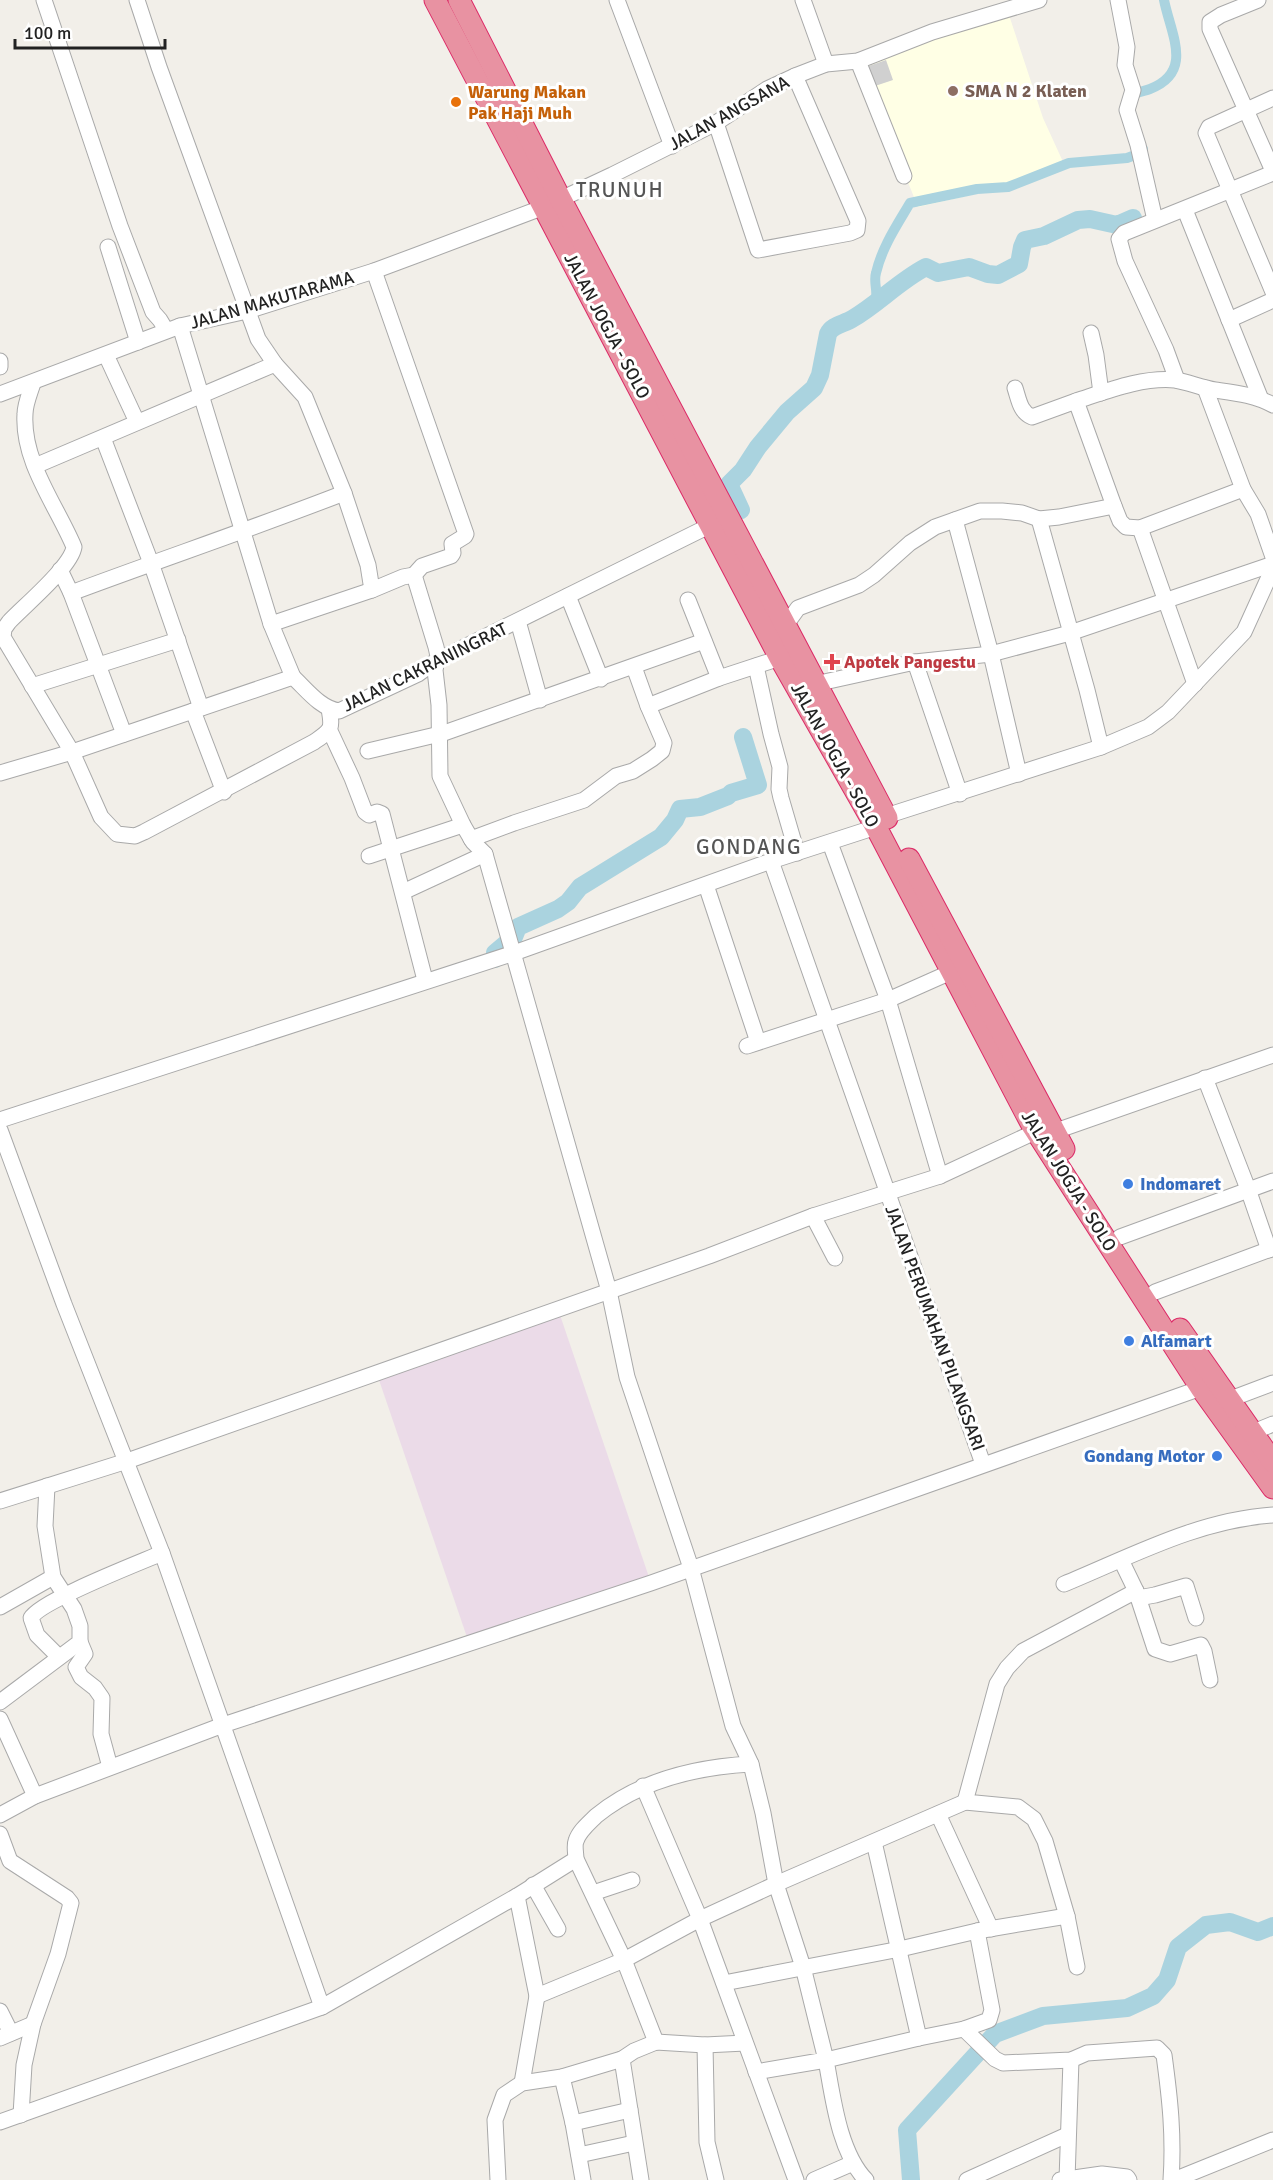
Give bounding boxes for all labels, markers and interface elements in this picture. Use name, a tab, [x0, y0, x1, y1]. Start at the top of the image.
scale bar	[15, 12, 165, 50]
text: 100 m	[24, 22, 71, 44]
street label: JALAN ANGSANA	[665, 71, 793, 155]
place label: SMA N 2 Klaten	[965, 80, 1087, 102]
place label: Warung Makan Pak Haji Muh	[468, 81, 586, 124]
marker: SMA N 2 Klaten	[946, 84, 960, 98]
marker: Warung Makan Pak Haji Muh	[449, 95, 463, 109]
district label: TRUNUH	[576, 177, 664, 203]
street label: JALAN JOGJA - SOLO	[559, 249, 655, 403]
street label: JALAN MAKUTARAMA	[188, 266, 356, 334]
street label: JALAN CAKRANINGRAT	[339, 617, 511, 716]
place label: Apotek Pangestu	[844, 651, 976, 673]
marker: Apotek Pangestu	[825, 655, 839, 669]
street label: JALAN JOGJA - SOLO	[786, 679, 884, 831]
district label: GONDANG	[696, 834, 802, 860]
street label: JALAN JOGJA - SOLO	[1017, 1106, 1121, 1256]
place label: Indomaret	[1140, 1173, 1221, 1195]
marker: Indomaret	[1121, 1177, 1135, 1191]
street label: JALAN PERUMAHAN PILANGSARI	[880, 1202, 990, 1454]
place label: Alfamart	[1141, 1330, 1212, 1352]
marker: Alfamart	[1122, 1334, 1136, 1348]
place label: Gondang Motor	[1084, 1445, 1206, 1467]
marker: Gondang Motor	[1210, 1449, 1224, 1463]

